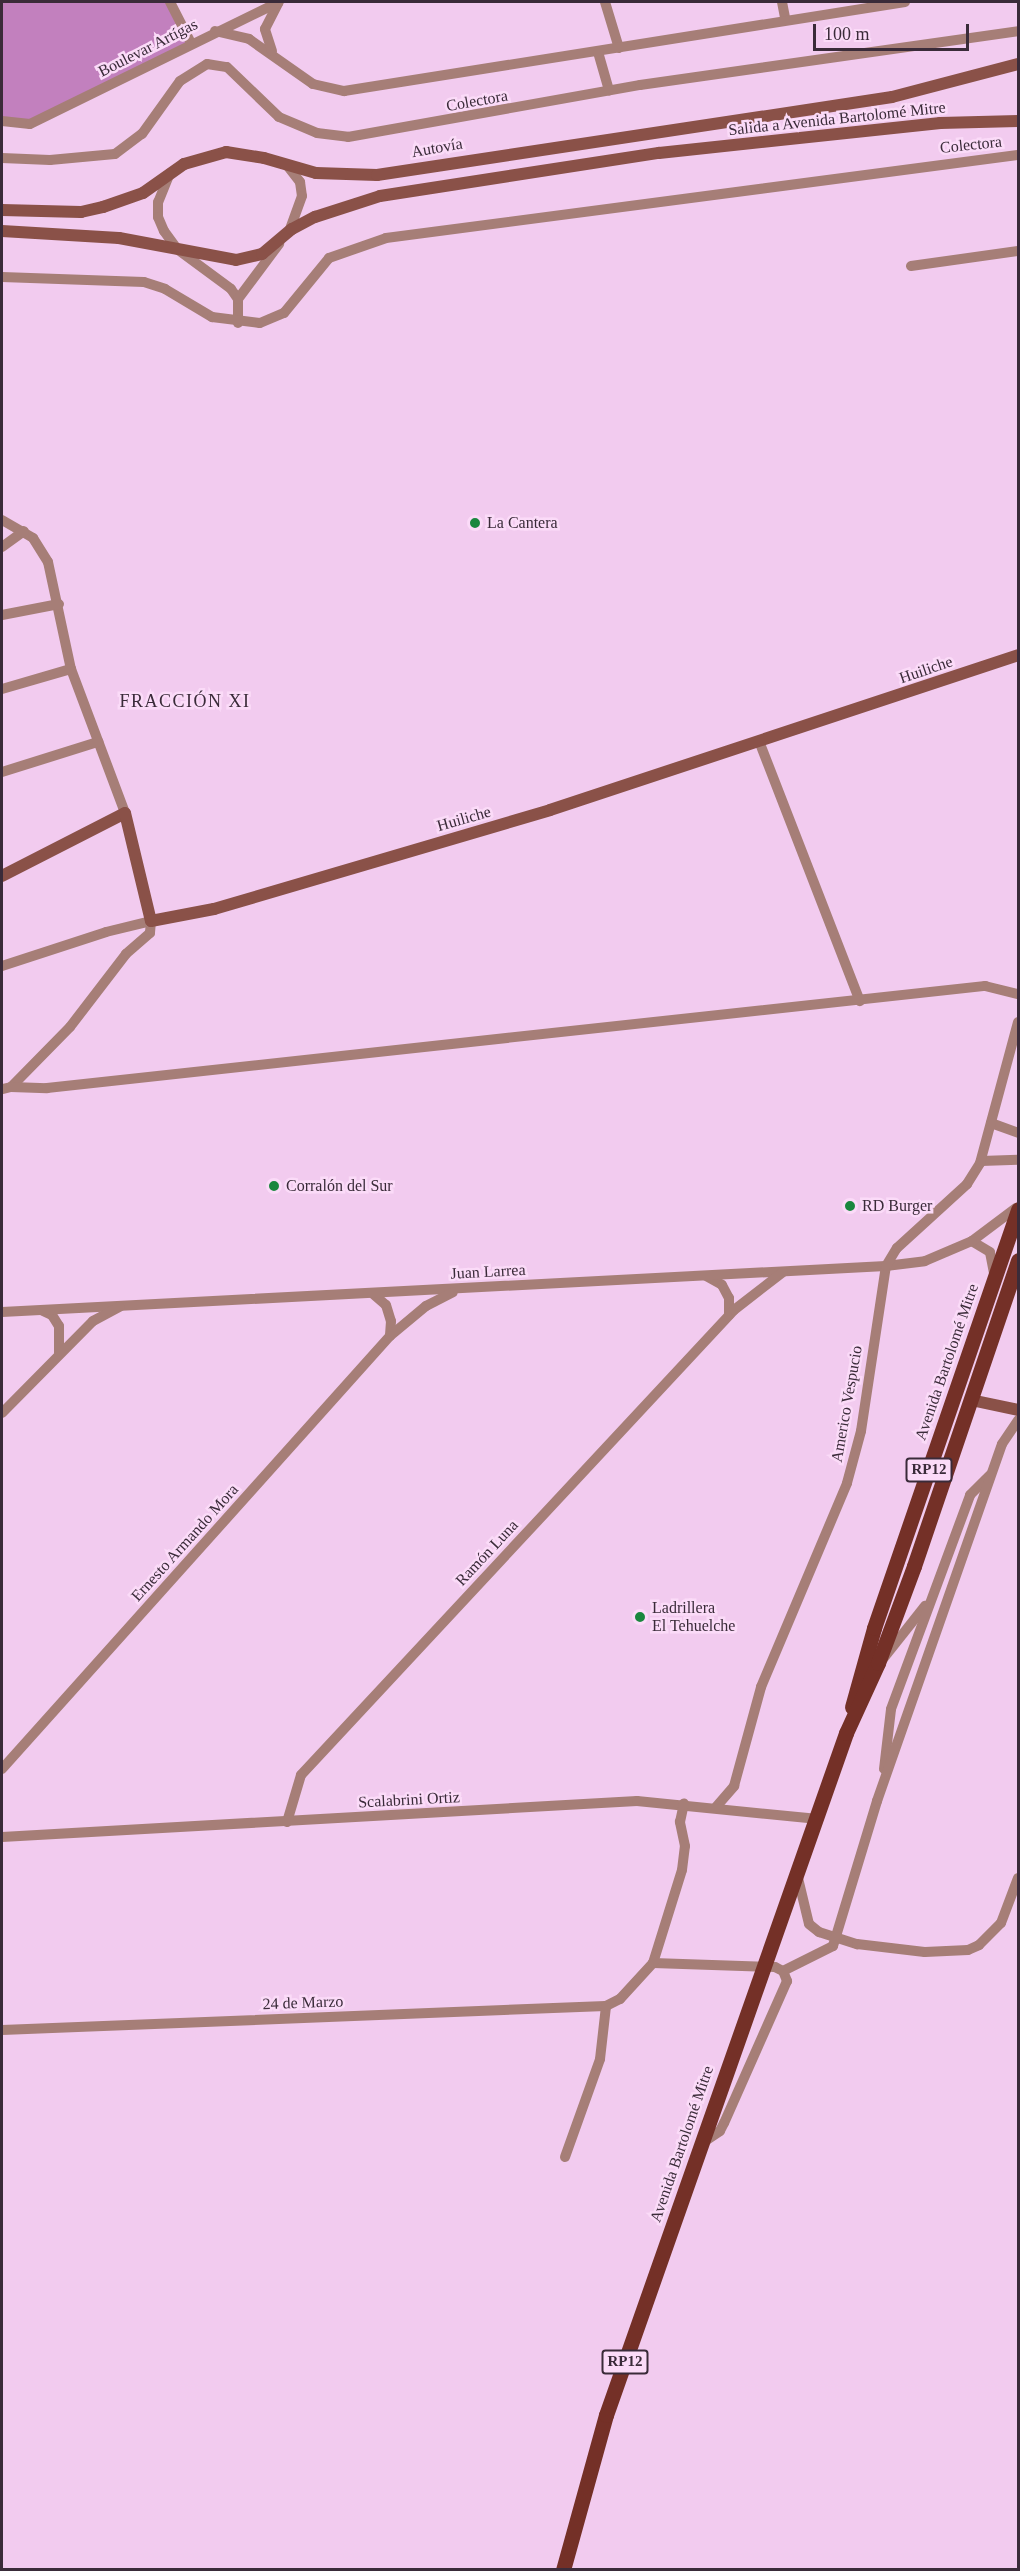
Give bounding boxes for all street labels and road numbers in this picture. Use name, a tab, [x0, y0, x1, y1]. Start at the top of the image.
street label: Boulevar Artígas	[95, 15, 201, 81]
street label: Colectora	[445, 86, 509, 116]
street label: Salida a Avenida Bartolomé Mitre	[727, 98, 947, 140]
street label: Colectora	[939, 132, 1003, 158]
street label: Autovía	[410, 134, 464, 162]
street label: Huiliche	[897, 652, 955, 688]
street label: Huiliche	[435, 802, 493, 836]
street label: Juan Larrea	[450, 1260, 526, 1284]
street label: Avenida Bartolomé Mitre	[911, 1281, 983, 1443]
street label: Americo Vespucio	[827, 1344, 867, 1464]
road number: RP12	[905, 1458, 953, 1482]
street label: Ernesto Armando Mora	[127, 1480, 243, 1606]
street label: Ramón Luna	[452, 1516, 522, 1590]
street label: Scalabrini Ortiz	[358, 1788, 460, 1812]
street label: 24 de Marzo	[262, 1992, 344, 2014]
street label: Avenida Bartolomé Mitre	[646, 2063, 718, 2225]
road number: RP12	[601, 2350, 649, 2374]

